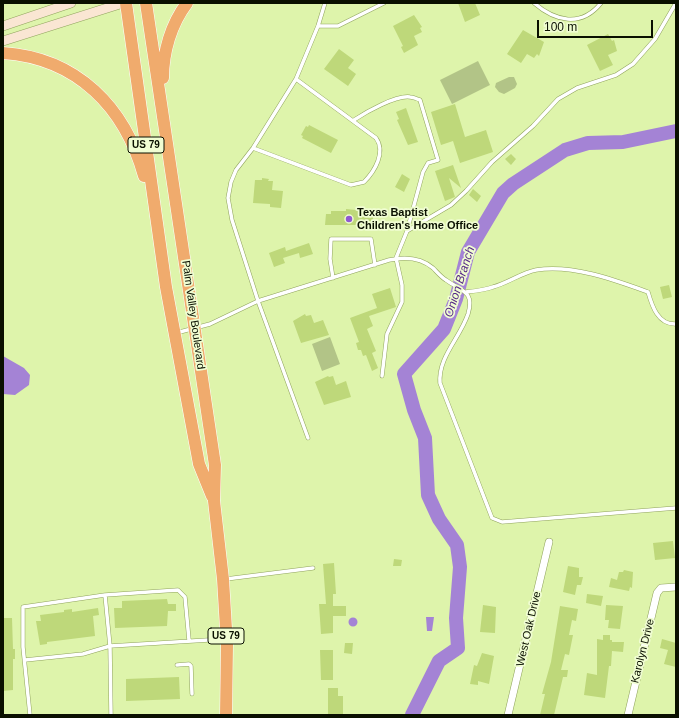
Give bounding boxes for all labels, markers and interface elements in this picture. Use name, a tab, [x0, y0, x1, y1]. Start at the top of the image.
scale bar	[539, 12, 655, 38]
text: 100 m	[544, 20, 577, 34]
road number: US 79	[128, 137, 164, 153]
place label: Texas Baptist Children's Home Office	[357, 206, 478, 232]
marker: Texas Baptist Children's Home Office	[344, 214, 354, 224]
water label: Onion Branch	[442, 245, 478, 319]
street label: Palm Valley Boulevard	[179, 260, 207, 370]
street label: West Oak Drive	[514, 590, 544, 668]
street label: Karolyn Drive	[629, 617, 657, 685]
road number: US 79	[208, 628, 244, 644]

